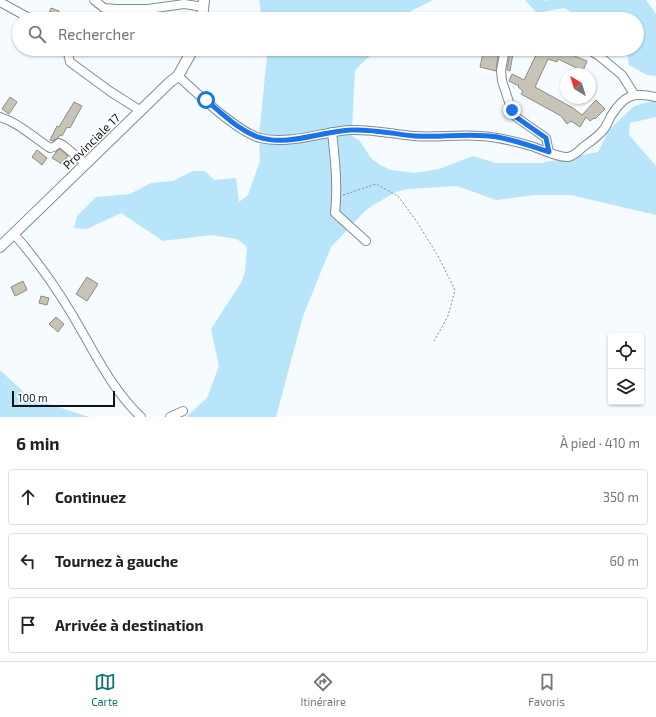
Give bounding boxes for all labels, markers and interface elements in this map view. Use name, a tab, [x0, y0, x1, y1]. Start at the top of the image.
search box	[12, 12, 644, 56]
icon: search	[26, 23, 48, 45]
text: Rechercher	[58, 25, 135, 43]
north arrow	[560, 68, 596, 104]
route start	[197, 91, 215, 109]
route end	[503, 101, 521, 119]
street label: Provinciale 17	[60, 110, 122, 172]
map controls	[608, 333, 644, 405]
button: locate	[608, 333, 644, 369]
button: layers	[608, 369, 644, 405]
scale bar	[12, 389, 115, 408]
text: 100 m	[18, 391, 48, 404]
text: 6 min	[16, 433, 60, 453]
text: À pied · 410 m	[560, 435, 640, 451]
icon: ahead	[17, 486, 39, 508]
text: Continuez	[55, 488, 126, 506]
text: 350 m	[603, 489, 639, 505]
icon: left	[17, 550, 39, 572]
text: Tournez à gauche	[55, 552, 178, 570]
text: 60 m	[609, 553, 639, 569]
icon: arrive	[17, 614, 39, 636]
text: Arrivée à destination	[55, 616, 203, 634]
tab: Carte	[91, 671, 118, 708]
tab: Itinéraire	[300, 671, 346, 708]
tab: Favoris	[528, 671, 565, 708]

